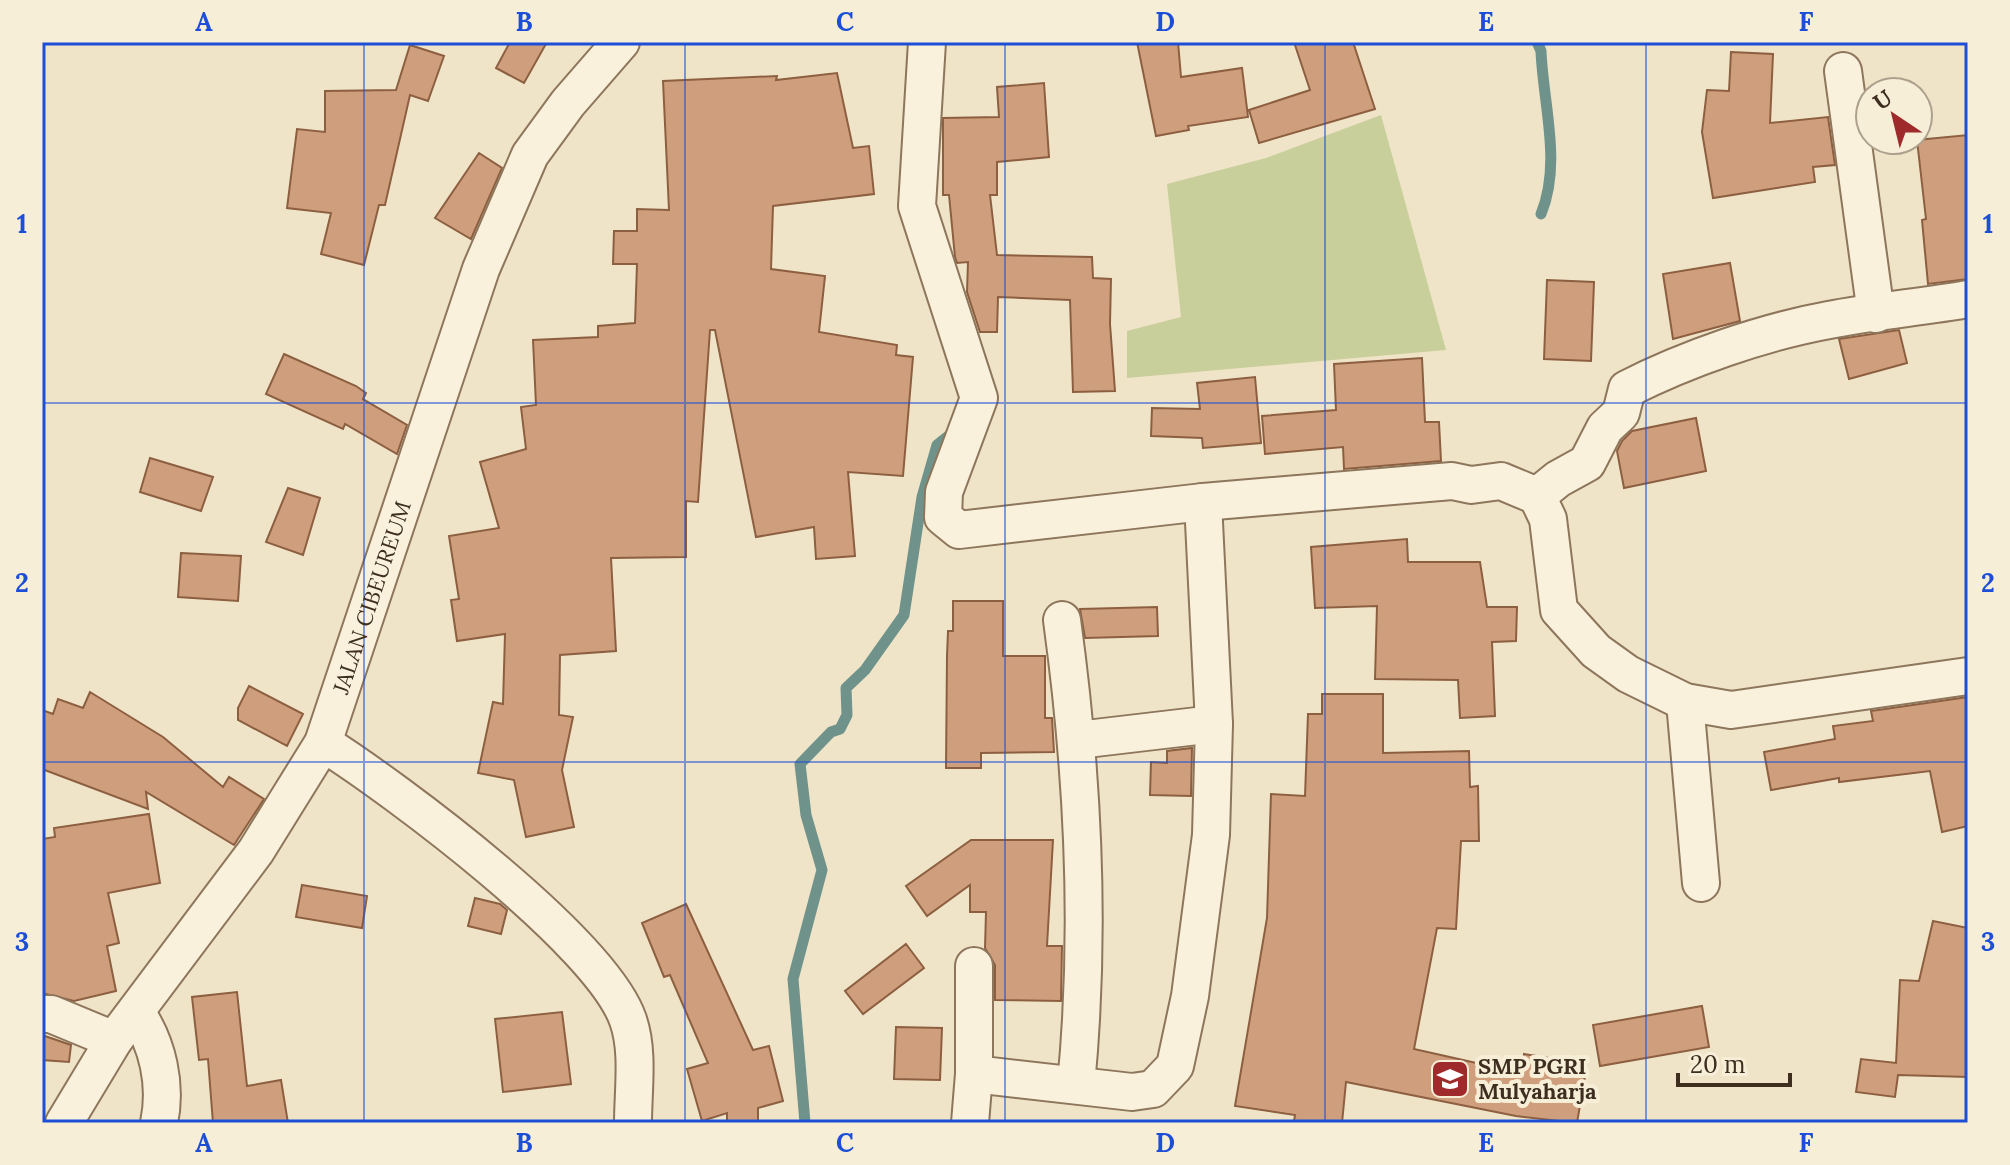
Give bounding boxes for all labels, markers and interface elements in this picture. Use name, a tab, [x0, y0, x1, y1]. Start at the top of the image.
text: A	[195, 5, 213, 38]
text: B	[515, 5, 533, 38]
text: C	[836, 5, 854, 38]
text: D	[1155, 5, 1175, 38]
text: E	[1478, 5, 1494, 38]
text: F	[1799, 5, 1814, 38]
north arrow	[1854, 76, 1934, 156]
text: U	[1868, 83, 1898, 116]
text: 1	[17, 207, 27, 240]
text: 1	[1983, 207, 1993, 240]
street label: JALAN CIBEUREUM	[326, 497, 417, 698]
text: 2	[15, 566, 29, 599]
text: 2	[1981, 566, 1995, 599]
text: 3	[15, 925, 29, 958]
text: 3	[1981, 925, 1995, 958]
scale bar	[1678, 1037, 1790, 1087]
text: 20 m	[1690, 1049, 1746, 1080]
place label: SMP PGRI Mulyaharja	[1478, 1052, 1597, 1105]
school or university icon: SMP PGRI Mulyaharja	[1429, 1058, 1471, 1100]
text: A	[195, 1126, 213, 1159]
text: B	[515, 1126, 533, 1159]
text: C	[836, 1126, 854, 1159]
text: D	[1155, 1126, 1175, 1159]
text: E	[1478, 1126, 1494, 1159]
text: F	[1799, 1126, 1814, 1159]

